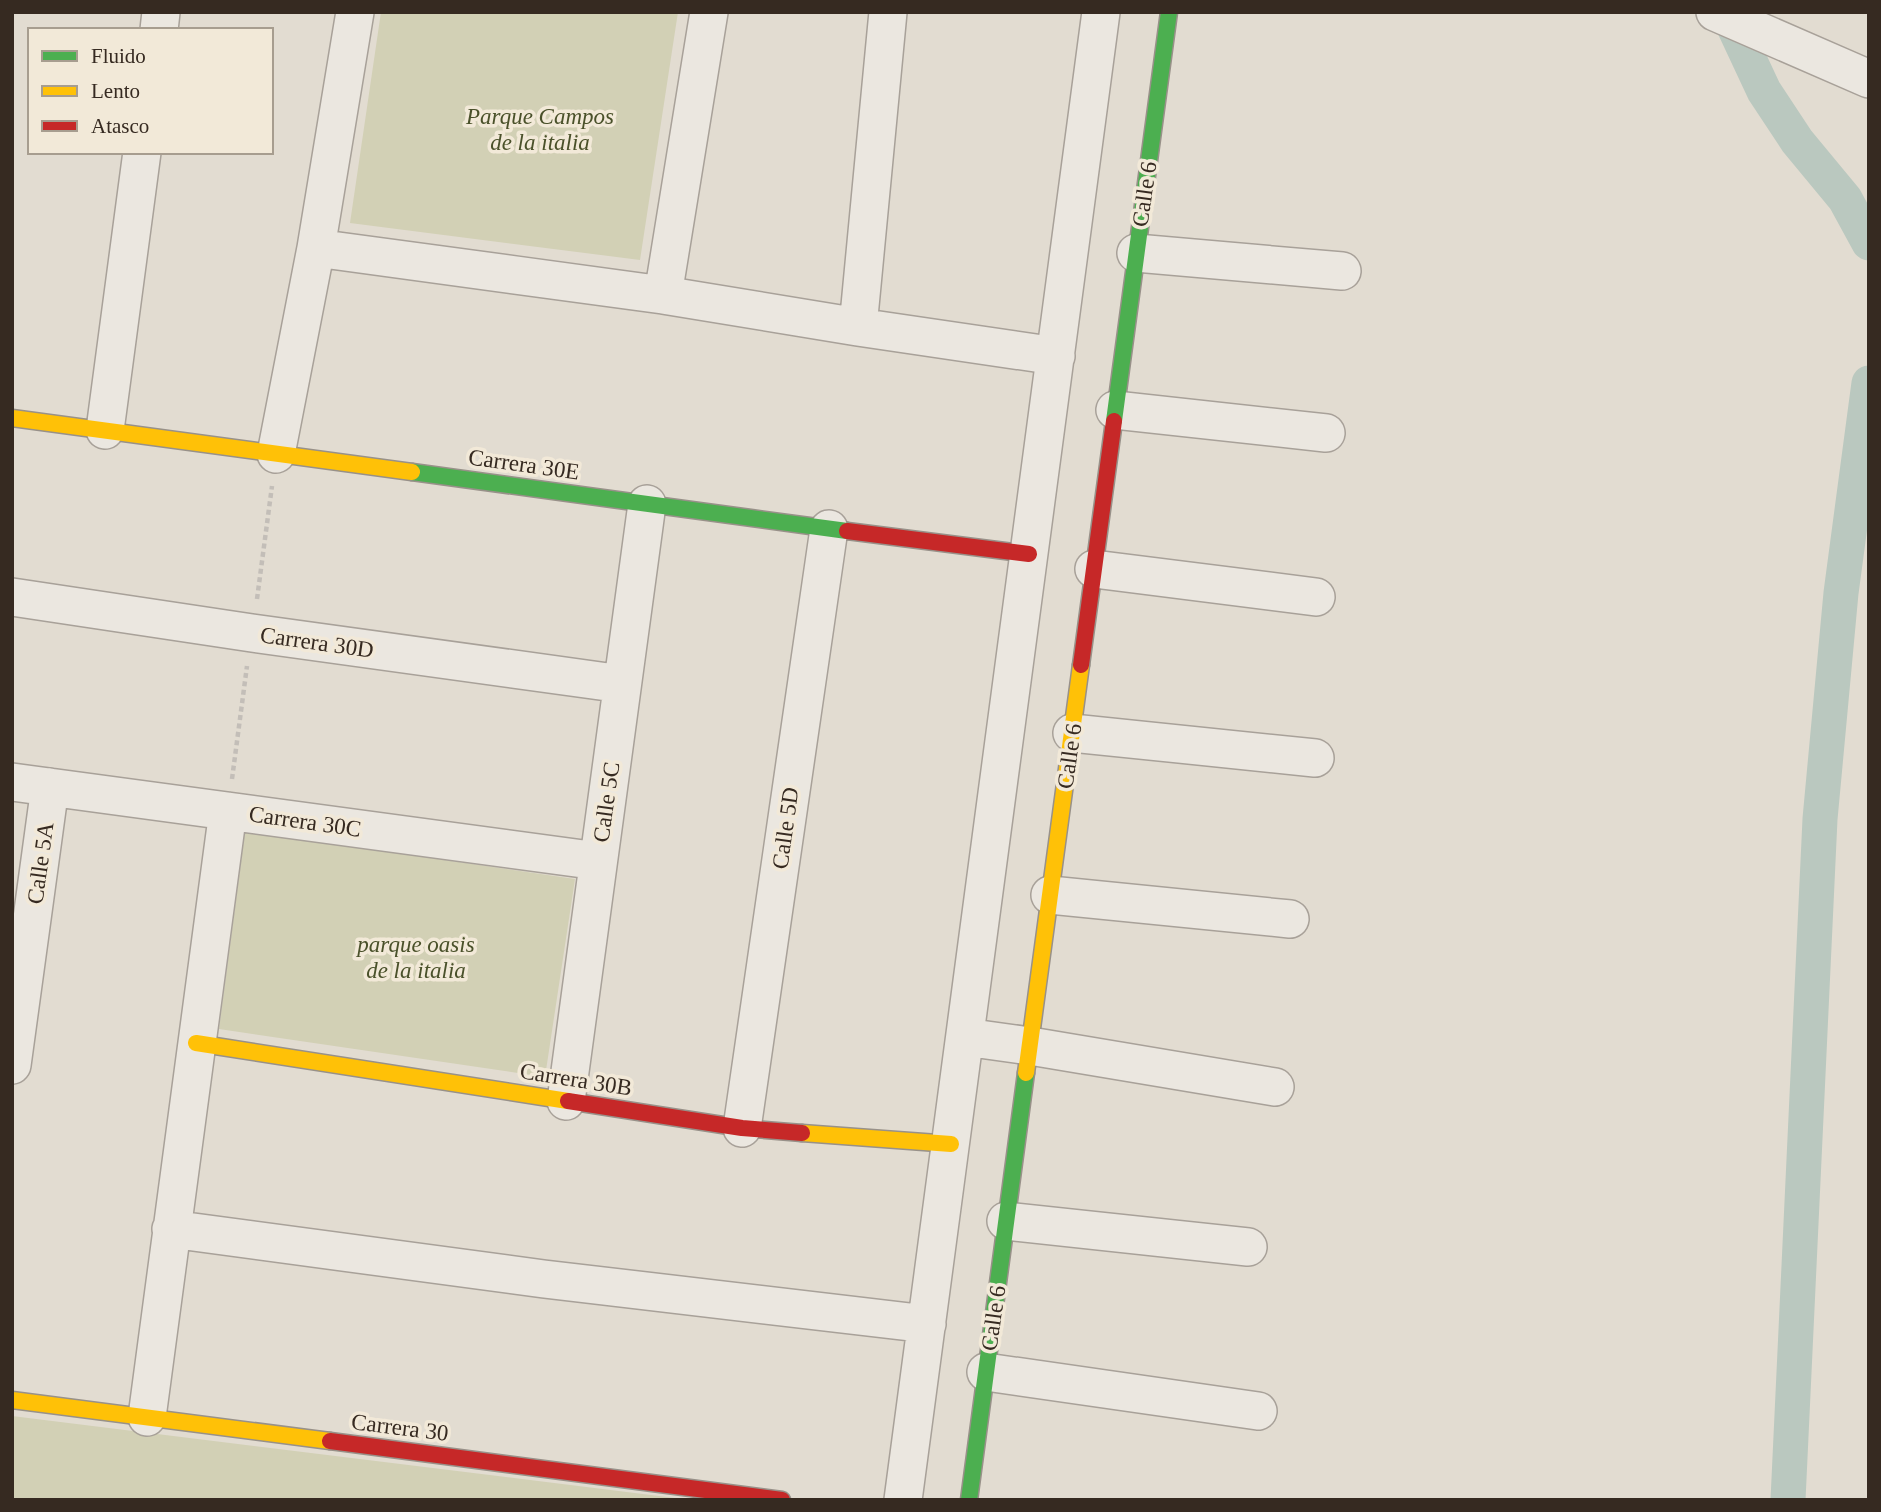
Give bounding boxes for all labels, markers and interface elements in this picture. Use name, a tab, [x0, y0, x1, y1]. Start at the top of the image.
legend	[28, 28, 273, 154]
text: Fluido	[91, 44, 146, 68]
text: Lento	[91, 79, 140, 103]
park label: Parque Campos de la italia	[465, 104, 614, 155]
text: Atasco	[91, 114, 149, 138]
street label: Calle 6	[1128, 160, 1161, 228]
street label: Carrera 30E	[467, 444, 581, 485]
street label: Carrera 30D	[259, 622, 375, 663]
street label: Calle 6	[1053, 722, 1086, 790]
street label: Calle 5C	[588, 760, 625, 844]
street label: Calle 5D	[767, 786, 804, 871]
street label: Carrera 30C	[247, 801, 363, 842]
street label: Calle 5A	[22, 820, 59, 906]
park label: parque oasis de la italia	[355, 932, 475, 983]
street label: Carrera 30B	[518, 1058, 634, 1101]
street label: Calle 6	[977, 1284, 1010, 1352]
street label: Carrera 30	[350, 1409, 450, 1446]

